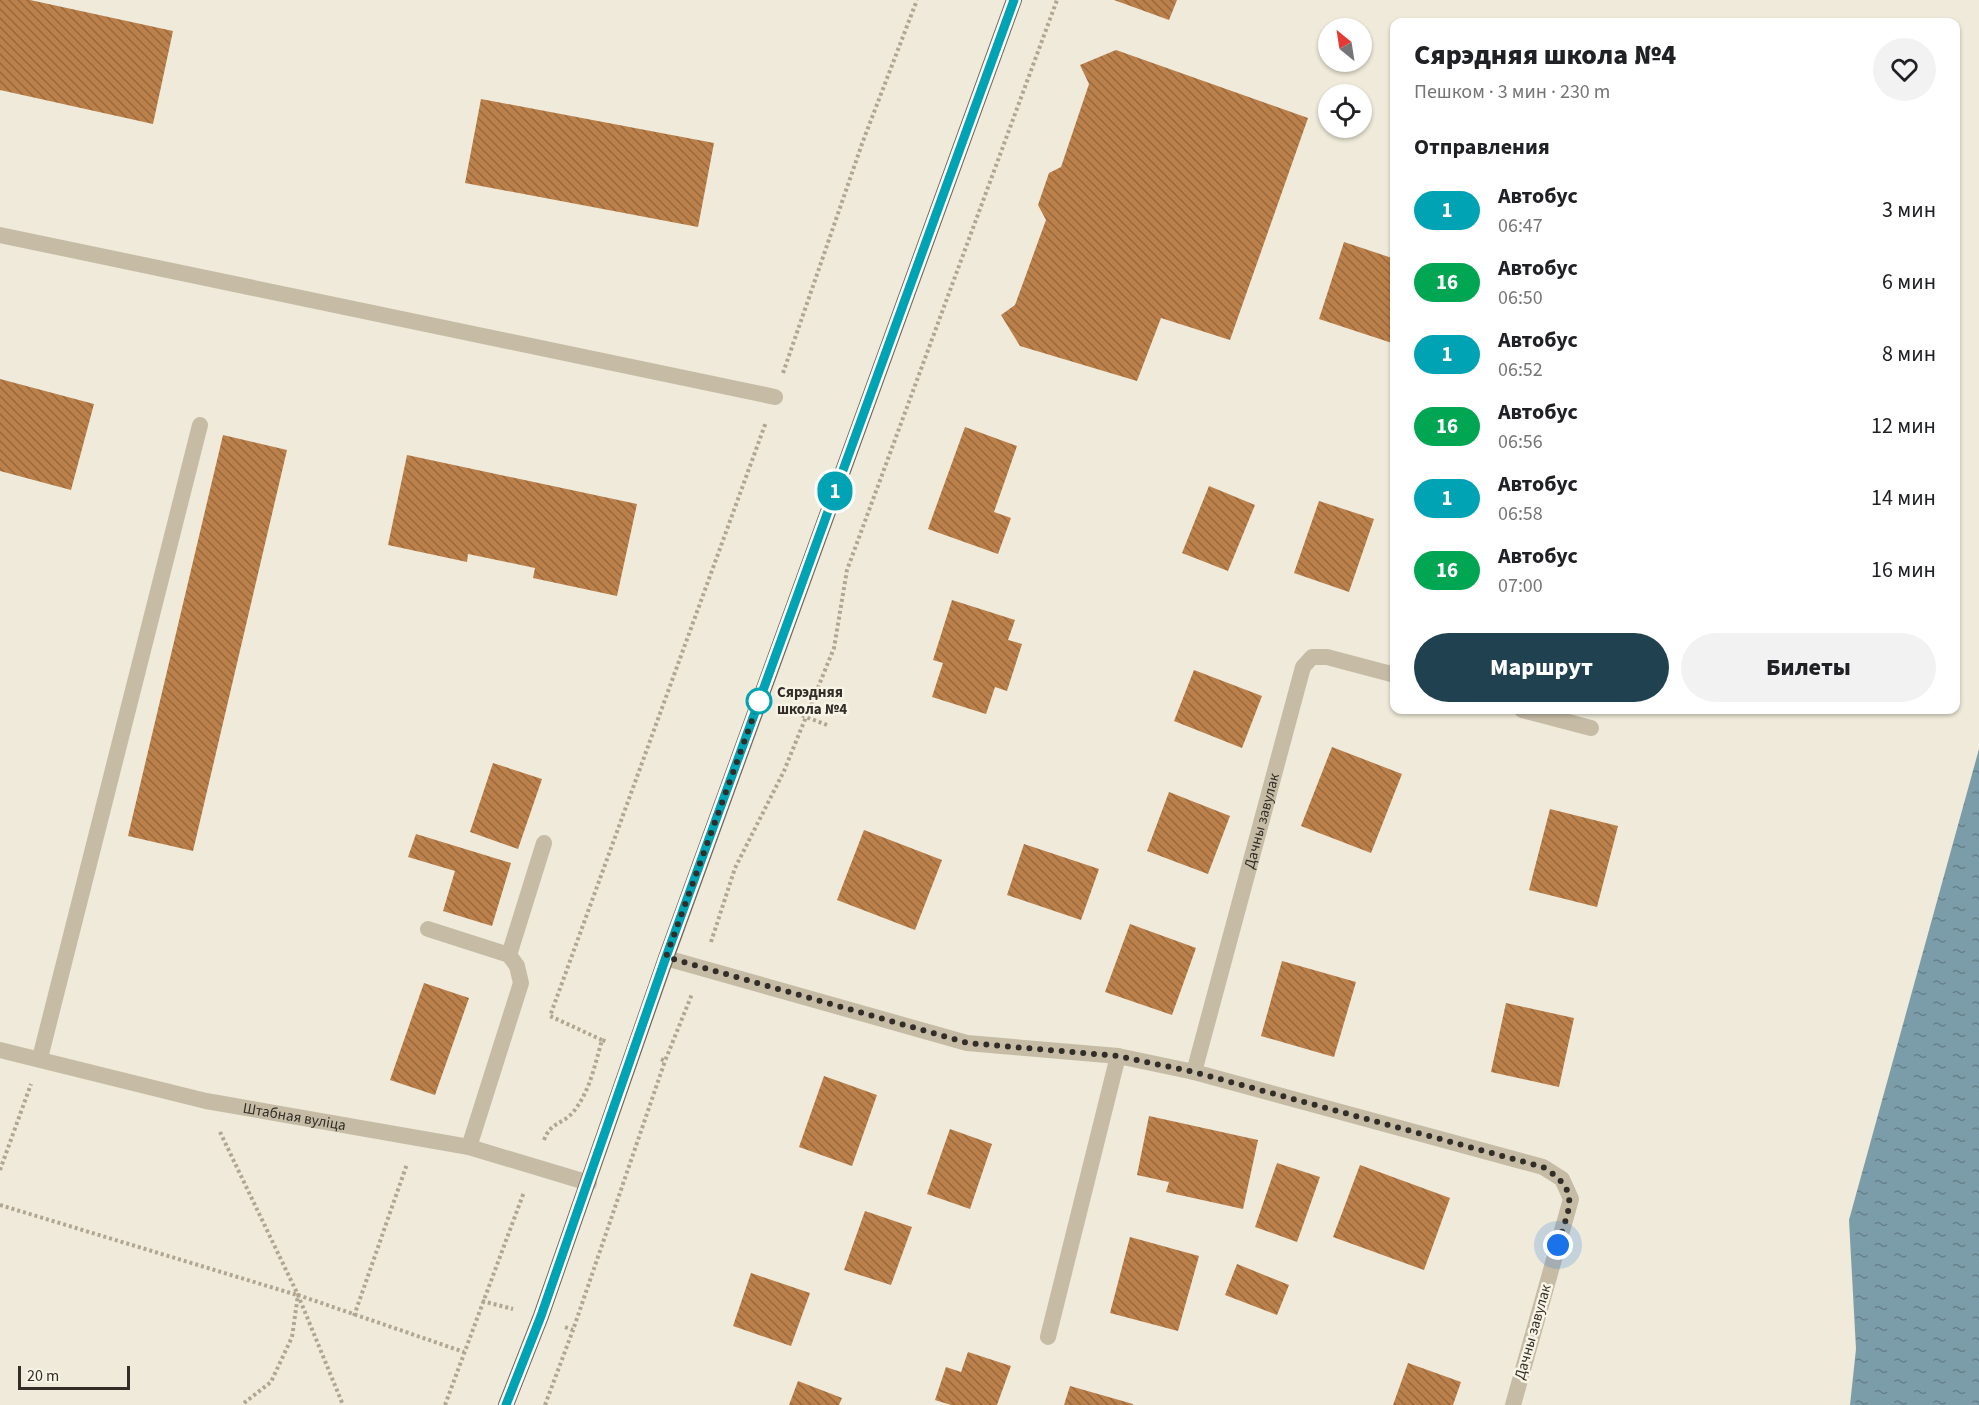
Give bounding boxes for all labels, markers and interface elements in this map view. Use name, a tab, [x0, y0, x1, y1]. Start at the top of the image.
north arrow	[1318, 18, 1372, 72]
map controls	[1318, 18, 1372, 138]
text: Сярэдняя школа №4	[1414, 35, 1676, 75]
button: heart	[1873, 38, 1936, 101]
text: Пешком · 3 мин · 230 m	[1414, 78, 1610, 106]
button: locate	[1318, 84, 1372, 138]
text: Отправления	[1414, 131, 1550, 163]
text: Автобус	[1498, 180, 1578, 212]
text: 3 мин	[1882, 194, 1936, 226]
text: 1	[1441, 195, 1453, 225]
text: 06:47	[1498, 212, 1543, 240]
text: Автобус	[1498, 252, 1578, 284]
text: 6 мин	[1882, 266, 1936, 298]
text: 16	[1436, 267, 1458, 297]
text: 06:50	[1498, 284, 1543, 312]
text: Автобус	[1498, 324, 1578, 356]
text: 8 мин	[1882, 338, 1936, 370]
text: 1	[1441, 339, 1453, 369]
text: 06:52	[1498, 356, 1543, 384]
text: Автобус	[1498, 396, 1578, 428]
text: 12 мин	[1871, 410, 1936, 442]
text: 16	[1436, 411, 1458, 441]
text: 06:56	[1498, 428, 1543, 456]
text: Автобус	[1498, 468, 1578, 500]
line badge: 1	[816, 472, 854, 510]
text: 1	[829, 476, 841, 506]
text: 14 мин	[1871, 482, 1936, 514]
text: 1	[1441, 483, 1453, 513]
text: 06:58	[1498, 500, 1543, 528]
text: Автобус	[1498, 540, 1578, 572]
text: 16 мин	[1871, 554, 1936, 586]
text: 16	[1436, 555, 1458, 585]
text: 07:00	[1498, 572, 1543, 600]
button: Маршрут	[1414, 633, 1669, 702]
button: Билеты	[1681, 633, 1936, 702]
place label: Сярэдняя школа №4	[777, 682, 847, 720]
marker: Сярэдняя школа №4	[746, 688, 772, 714]
street label: Дачны завулак	[1239, 770, 1285, 871]
street label: Штабная вуліца	[241, 1097, 348, 1136]
your location	[1543, 1230, 1573, 1260]
street label: Дачны завулак	[1509, 1281, 1557, 1382]
scale bar	[18, 1363, 130, 1390]
text: 20 m	[27, 1365, 59, 1387]

